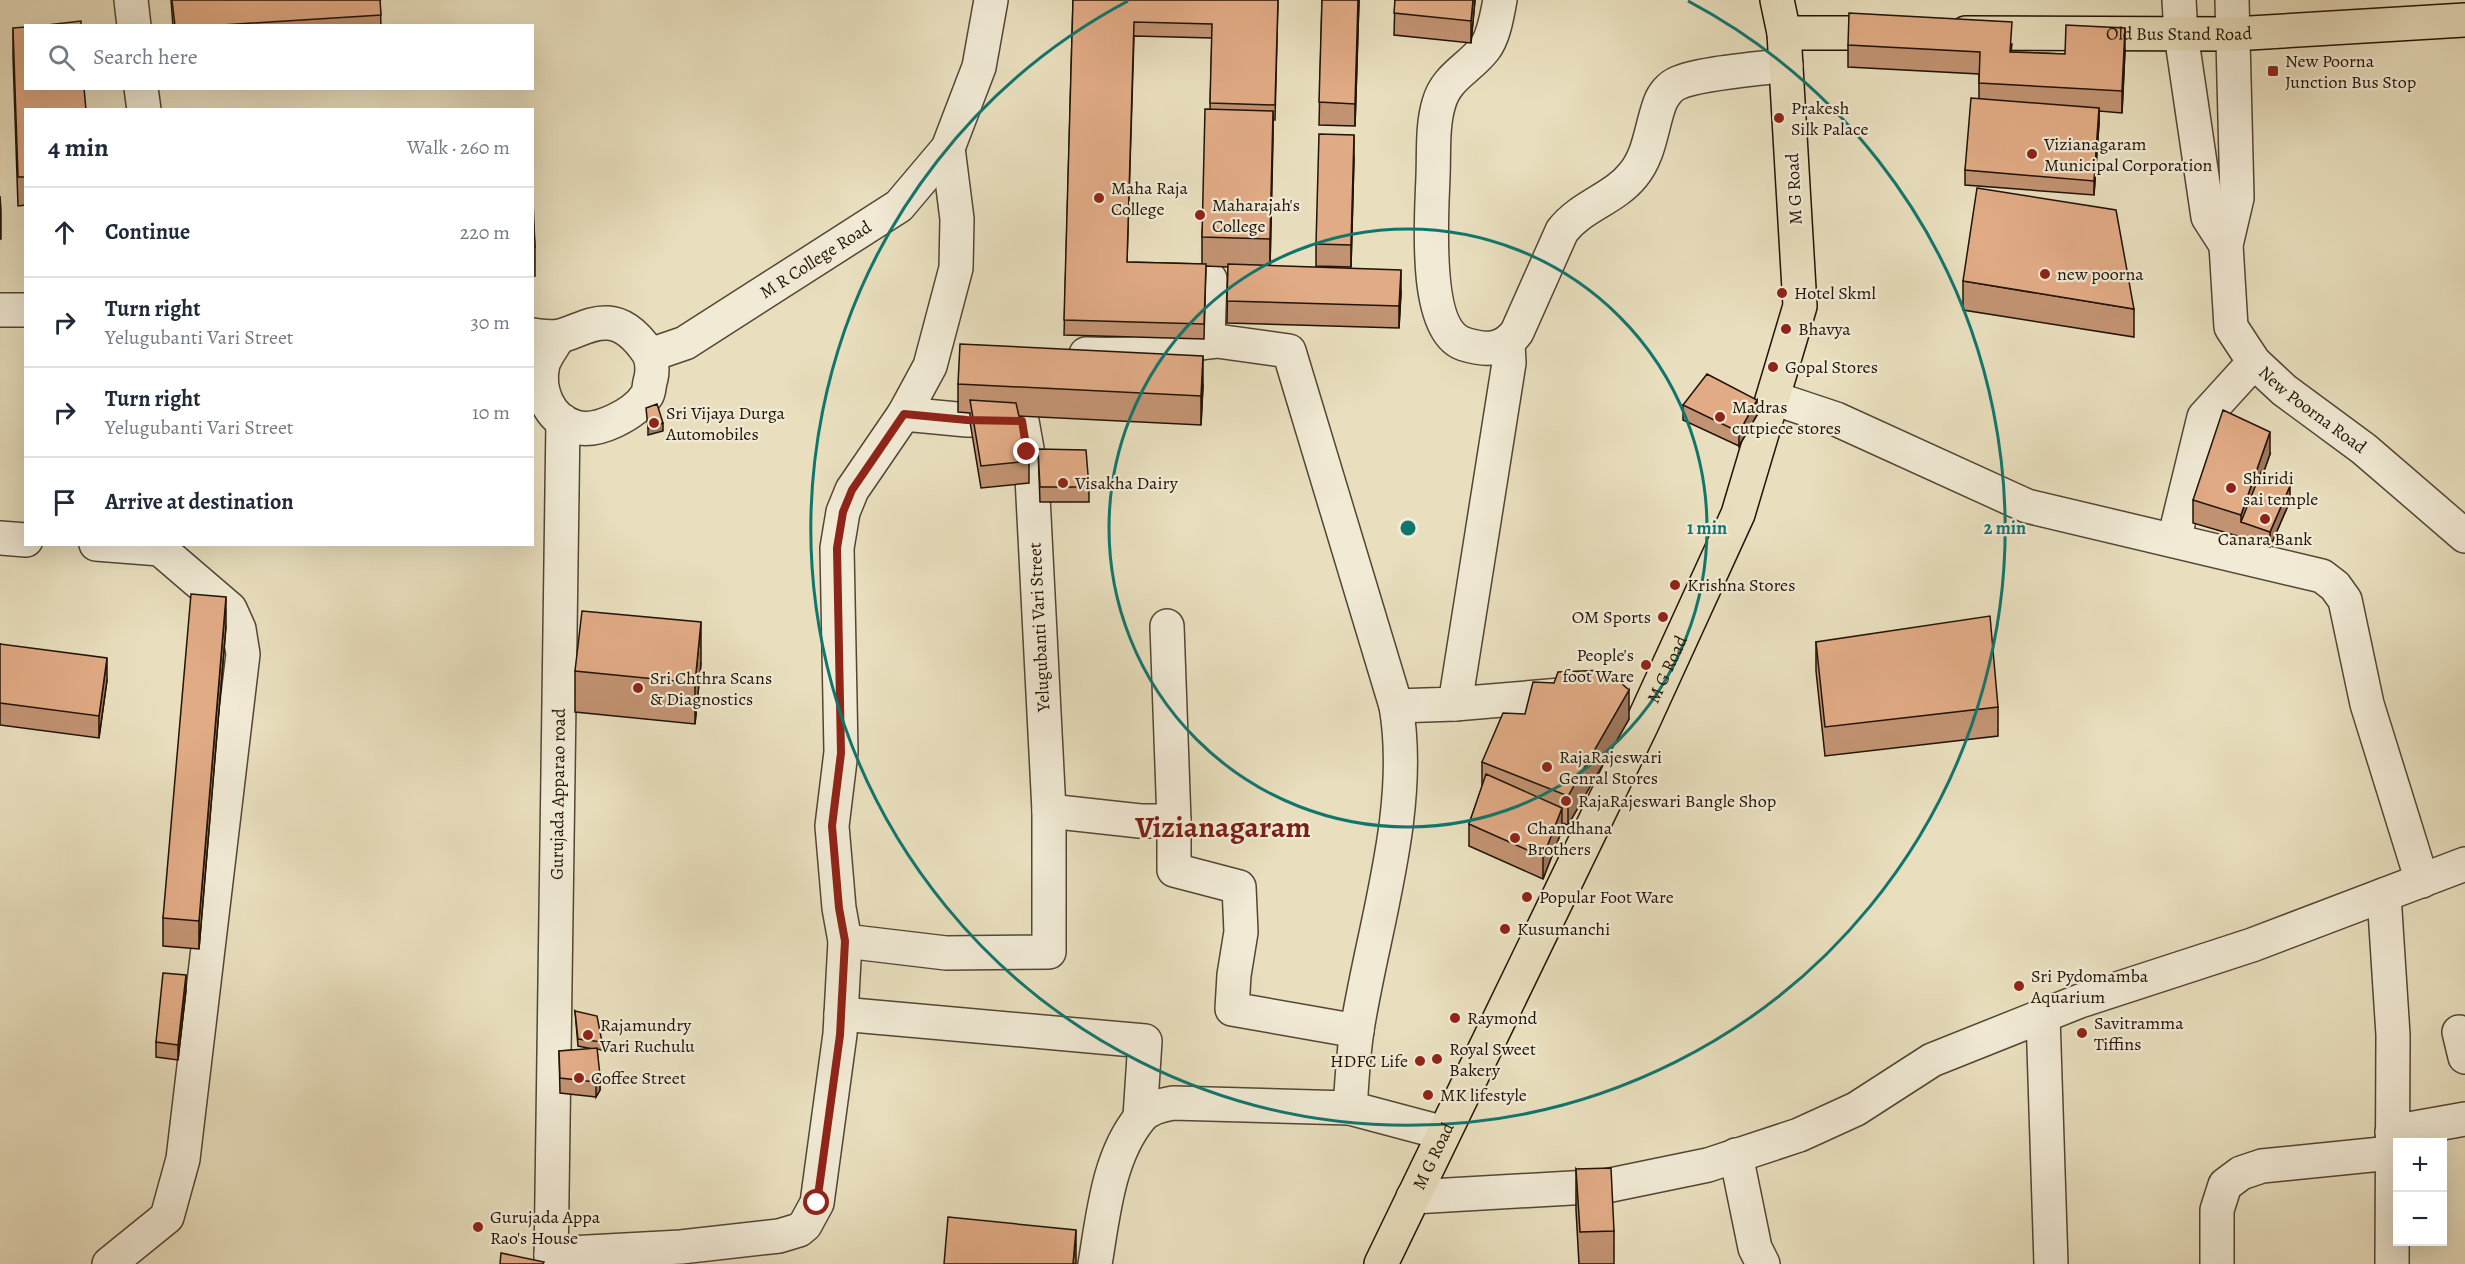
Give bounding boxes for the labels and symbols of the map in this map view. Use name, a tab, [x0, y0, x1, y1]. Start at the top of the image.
street label: Old Bus Stand Road	[2106, 21, 2253, 46]
place label: New Poorna Junction Bus Stop	[2285, 49, 2416, 94]
marker: New Poorna Junction Bus Stop	[2266, 64, 2280, 78]
place label: Prakesh Silk Palace	[1791, 96, 1869, 141]
marker: Prakesh Silk Palace	[1772, 111, 1786, 125]
place label: Vizianagaram Municipal Corporation	[2043, 132, 2212, 177]
marker: Vizianagaram Municipal Corporation	[2025, 147, 2039, 161]
street label: M G Road	[1780, 152, 1808, 226]
place label: Maha Raja College	[1111, 176, 1189, 221]
marker: Maha Raja College	[1092, 191, 1106, 205]
place label: Maharajah's College	[1212, 193, 1300, 238]
marker: Maharajah's College	[1193, 208, 1207, 222]
street label: M R College Road	[755, 215, 876, 304]
place label: new poorna	[2057, 262, 2144, 286]
marker: new poorna	[2038, 267, 2052, 281]
place label: Hotel Skml	[1794, 281, 1876, 305]
marker: Hotel Skml	[1775, 286, 1789, 300]
place label: Bhavya	[1798, 317, 1851, 341]
marker: Bhavya	[1779, 322, 1793, 336]
place label: Gopal Stores	[1785, 355, 1878, 379]
marker: Gopal Stores	[1766, 360, 1780, 374]
street label: New Poorna Road	[2253, 360, 2372, 459]
place label: Madras cutpiece stores	[1732, 395, 1841, 440]
place label: Sri Vijaya Durga Automobiles	[665, 401, 786, 446]
marker: Madras cutpiece stores	[1713, 410, 1727, 424]
marker: Sri Vijaya Durga Automobiles	[647, 416, 661, 430]
route end	[1013, 438, 1039, 464]
place label: Shiridi sai temple	[2243, 466, 2318, 511]
place label: Visakha Dairy	[1074, 471, 1179, 495]
marker: Visakha Dairy	[1056, 476, 1070, 490]
marker: Shiridi sai temple	[2224, 481, 2238, 495]
marker: Canara Bank	[2258, 512, 2272, 526]
text: 1 min	[1687, 516, 1727, 540]
text: 2 min	[1984, 516, 2026, 540]
centre of rings	[1398, 518, 1418, 538]
place label: Canara Bank	[2218, 527, 2312, 551]
street label: Yelugubanti Vari Street	[1023, 542, 1055, 713]
place label: Krishna Stores	[1687, 573, 1795, 597]
marker: Krishna Stores	[1668, 578, 1682, 592]
place label: OM Sports	[1572, 605, 1651, 629]
marker: OM Sports	[1656, 610, 1670, 624]
street label: M G Road	[1641, 631, 1693, 707]
place label: People's foot Ware	[1562, 643, 1634, 688]
marker: People's foot Ware	[1639, 658, 1653, 672]
place label: Sri Chthra Scans & Diagnostics	[650, 666, 772, 711]
marker: Sri Chthra Scans & Diagnostics	[631, 681, 645, 695]
street label: Gurujada Apparao road	[544, 708, 571, 880]
place label: RajaRajeswari Genral Stores	[1559, 745, 1662, 790]
marker: RajaRajeswari Genral Stores	[1540, 760, 1554, 774]
place label: RajaRajeswari Bangle Shop	[1578, 789, 1776, 813]
marker: RajaRajeswari Bangle Shop	[1559, 794, 1573, 808]
district label: Vizianagaram	[1134, 807, 1311, 847]
place label: Chandhana Brothers	[1527, 816, 1613, 861]
marker: Chandhana Brothers	[1508, 831, 1522, 845]
place label: Popular Foot Ware	[1539, 885, 1674, 909]
marker: Popular Foot Ware	[1520, 890, 1534, 904]
place label: Kusumanchi	[1517, 917, 1610, 941]
marker: Kusumanchi	[1498, 922, 1512, 936]
place label: Sri Pydomamba Aquarium	[2030, 964, 2149, 1009]
marker: Sri Pydomamba Aquarium	[2012, 979, 2026, 993]
place label: Raymond	[1467, 1006, 1538, 1030]
marker: Raymond	[1448, 1011, 1462, 1025]
place label: Savitramma Tiffins	[2094, 1011, 2184, 1056]
place label: Rajamundry Vari Ruchulu	[599, 1013, 695, 1058]
marker: Savitramma Tiffins	[2075, 1026, 2089, 1040]
marker: Rajamundry Vari Ruchulu	[581, 1028, 595, 1042]
place label: Royal Sweet Bakery	[1449, 1037, 1536, 1082]
place label: HDFC Life	[1330, 1049, 1408, 1073]
marker: Royal Sweet Bakery	[1430, 1052, 1444, 1066]
marker: HDFC Life	[1413, 1054, 1427, 1068]
place label: Coffee Street	[591, 1066, 686, 1090]
marker: Coffee Street	[572, 1071, 586, 1085]
place label: MK lifestyle	[1440, 1083, 1527, 1107]
marker: MK lifestyle	[1421, 1088, 1435, 1102]
street label: M G Road	[1407, 1118, 1460, 1194]
route start	[803, 1189, 829, 1215]
place label: Gurujada Appa Rao's House	[490, 1205, 601, 1250]
marker: Gurujada Appa Rao's House	[471, 1220, 485, 1234]

